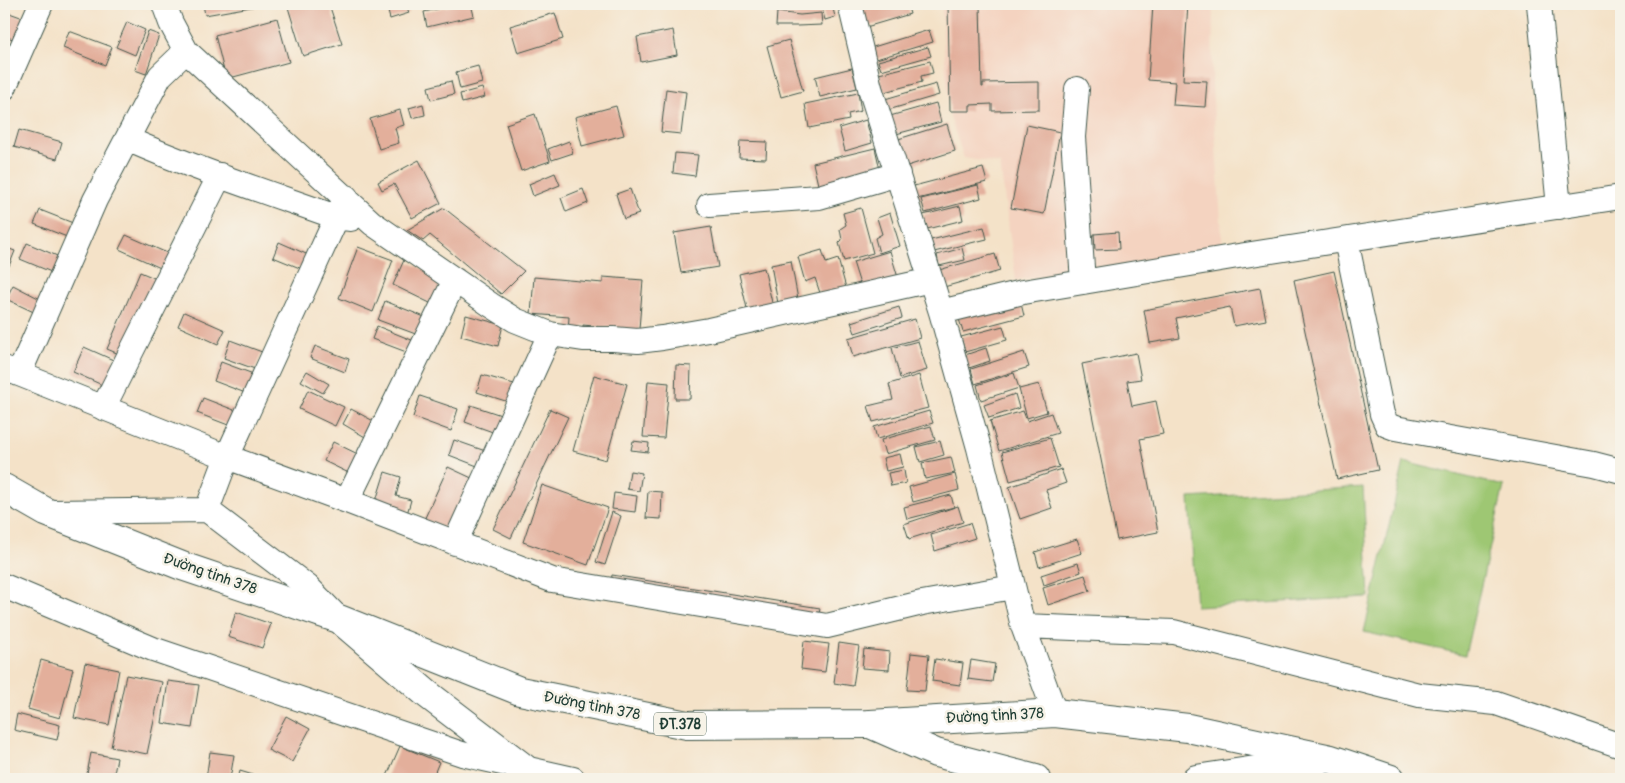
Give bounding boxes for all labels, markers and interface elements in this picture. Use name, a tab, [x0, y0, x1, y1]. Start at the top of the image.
street label: Đường tỉnh 378	[161, 549, 260, 599]
street label: Đường tỉnh 378	[542, 687, 642, 725]
street label: Đường tỉnh 378	[946, 704, 1045, 728]
road number: ĐT.378	[654, 712, 706, 736]

